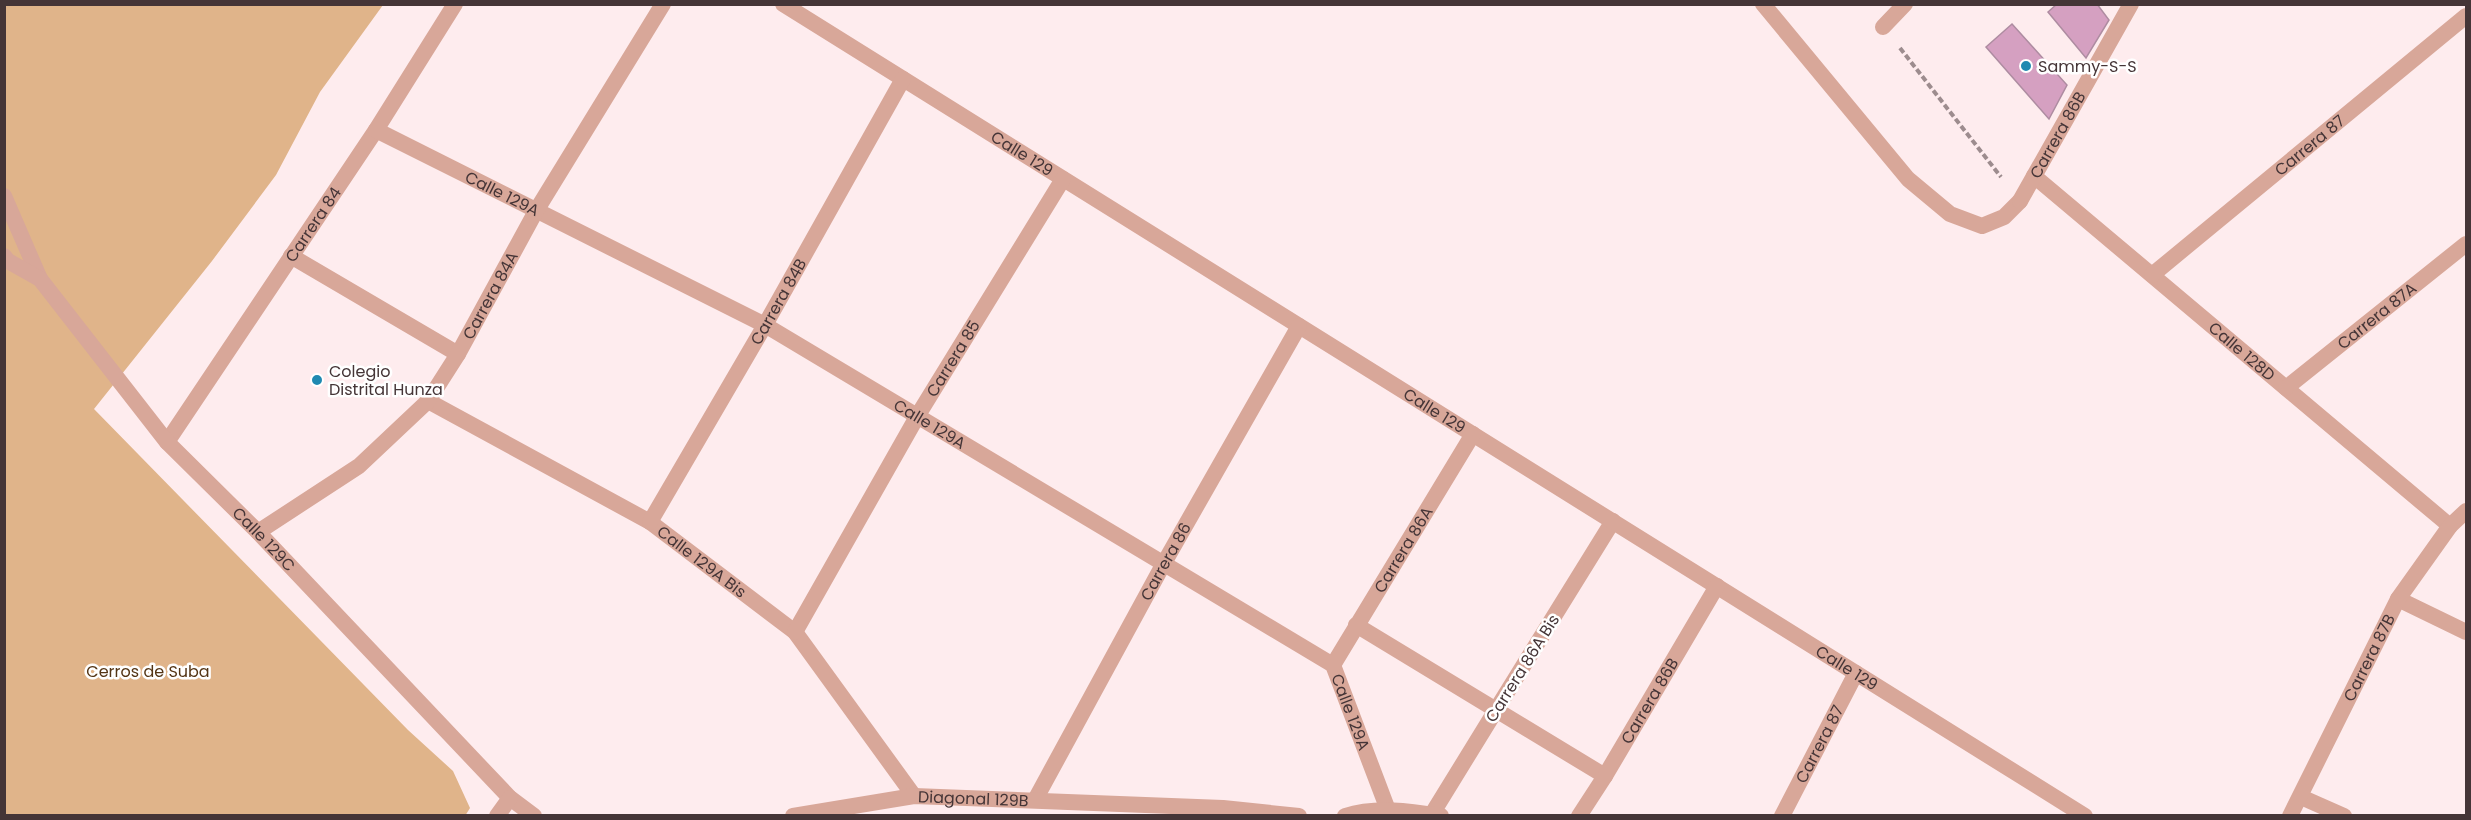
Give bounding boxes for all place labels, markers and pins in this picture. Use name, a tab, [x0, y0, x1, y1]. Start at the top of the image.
place label: Sammy-S-S	[2038, 55, 2137, 78]
marker: Sammy-S-S	[2019, 59, 2033, 73]
place label: Colegio Distrital Hunza	[329, 360, 443, 401]
marker: Colegio Distrital Hunza	[310, 373, 324, 387]

